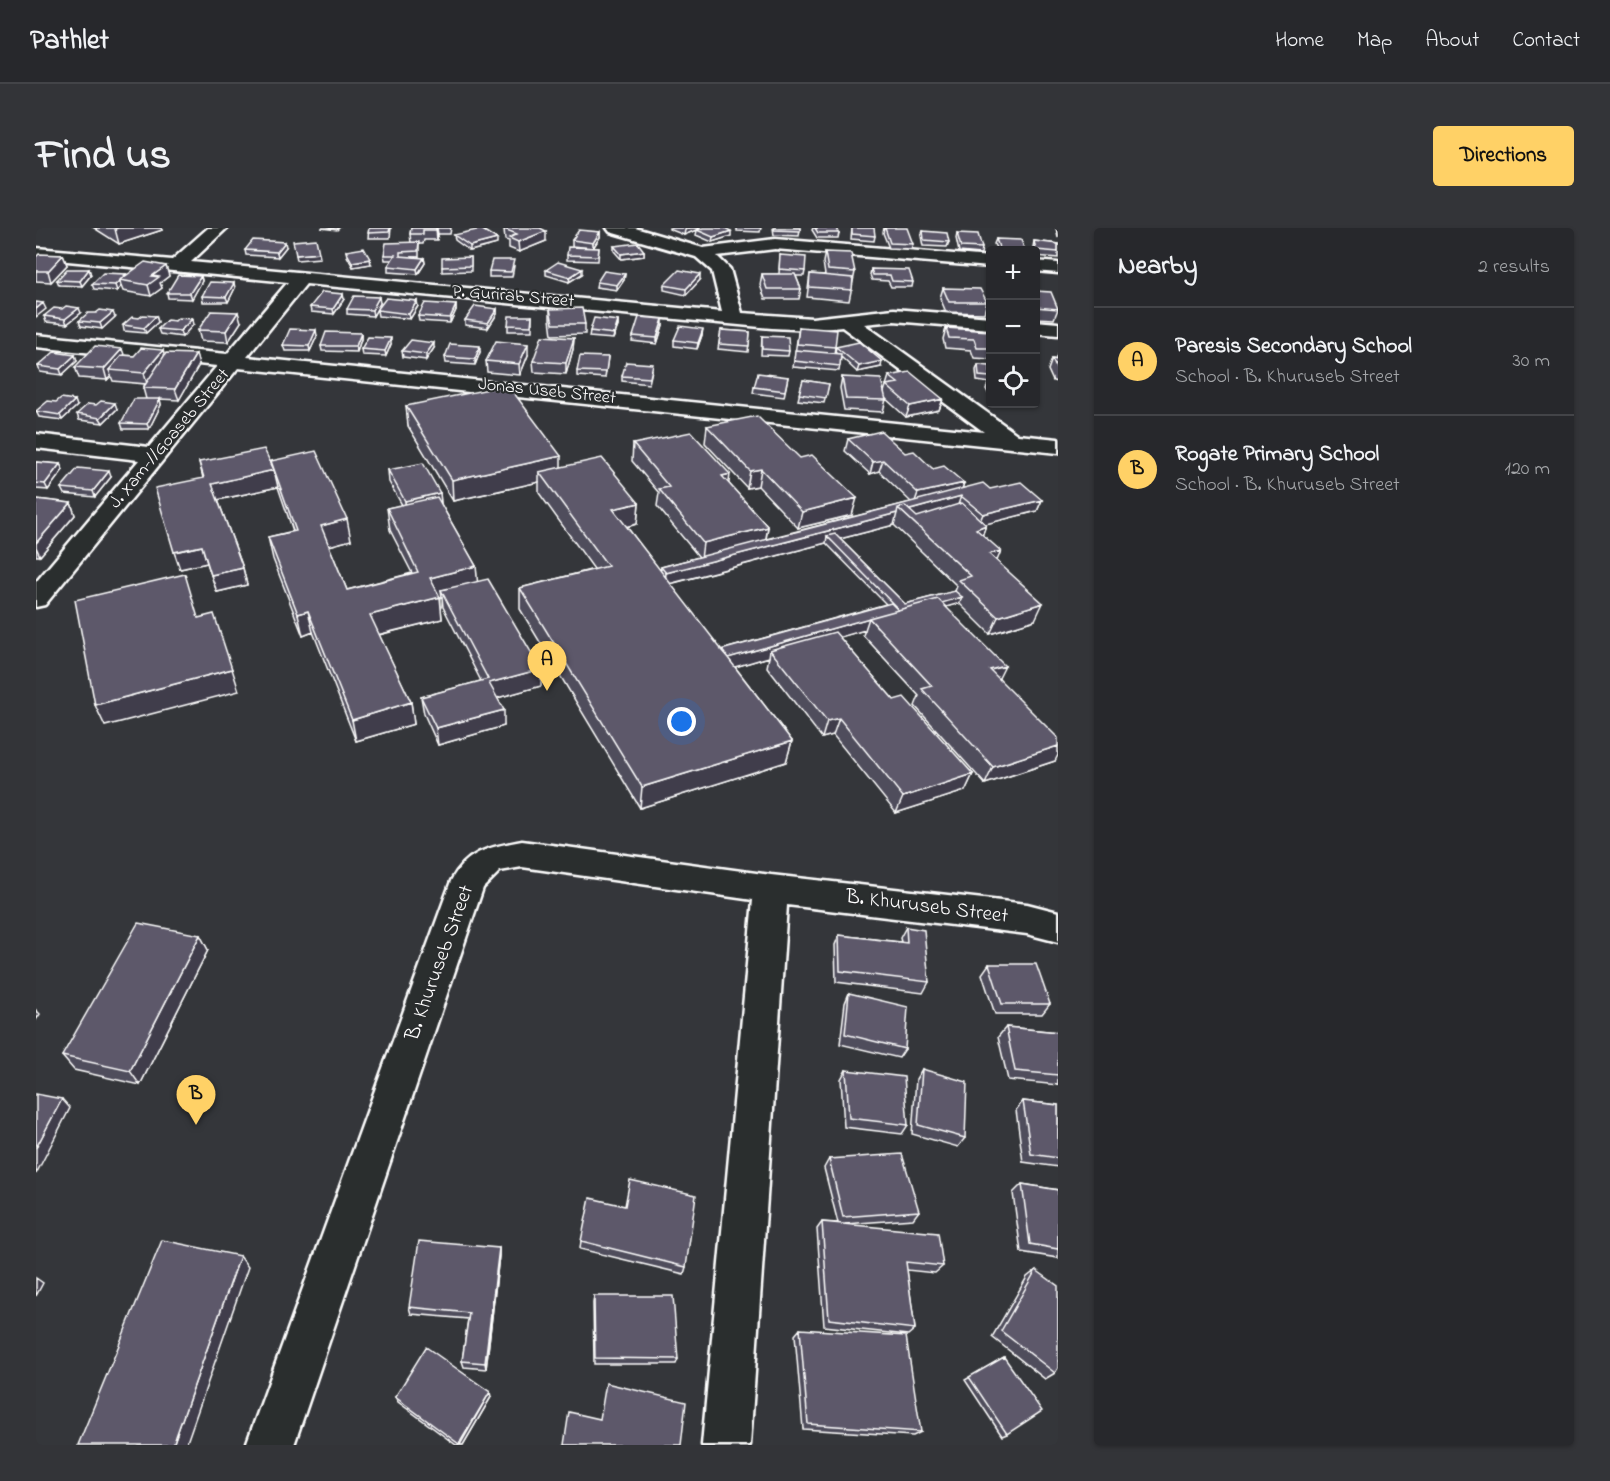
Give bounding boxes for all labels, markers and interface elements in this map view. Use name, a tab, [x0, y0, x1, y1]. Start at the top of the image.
text: Pathlet	[30, 21, 109, 62]
text: Home	[1275, 26, 1324, 56]
text: Map	[1357, 26, 1392, 56]
text: About	[1425, 26, 1479, 56]
text: Contact	[1512, 26, 1580, 56]
text: Find us	[36, 126, 171, 187]
button: Directions	[1433, 126, 1574, 186]
map controls	[986, 246, 1040, 408]
button: +	[986, 246, 1040, 300]
text: Nearby	[1118, 248, 1197, 286]
text: 2 results	[1478, 253, 1550, 282]
street label: P. Gurirab Street	[451, 279, 575, 315]
button: −	[986, 300, 1040, 354]
text: Paresis Secondary School	[1175, 331, 1412, 363]
text: A	[1131, 347, 1144, 376]
text: 30 m	[1513, 347, 1550, 376]
button: locate	[986, 354, 1040, 408]
street label: J. Xam-//Goaseb Street	[104, 363, 236, 515]
text: School · B. Khuruseb Street	[1175, 363, 1400, 392]
street label: Jonas Useb Street	[477, 372, 617, 412]
text: Rogate Primary School	[1175, 439, 1379, 471]
text: B	[1131, 455, 1144, 484]
text: 120 m	[1505, 455, 1550, 484]
text: School · B. Khuruseb Street	[1175, 471, 1400, 500]
pin: A	[528, 642, 566, 691]
your location	[667, 707, 696, 736]
street label: B. Khuruseb Street	[398, 881, 482, 1046]
street label: B. Khuruseb Street	[843, 882, 1010, 932]
pin: B	[176, 1076, 216, 1125]

